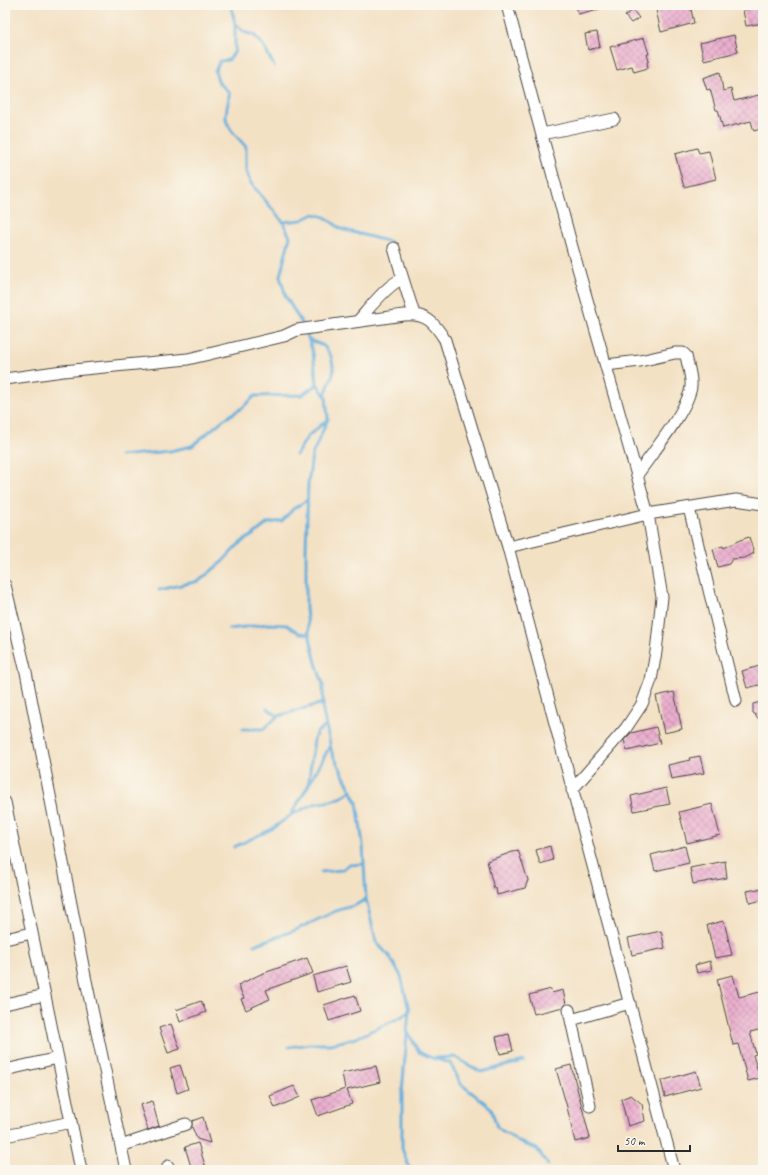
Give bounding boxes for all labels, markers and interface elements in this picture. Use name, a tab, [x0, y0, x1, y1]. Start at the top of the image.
scale bar	[618, 1127, 690, 1153]
text: 50 m	[624, 1133, 646, 1149]

